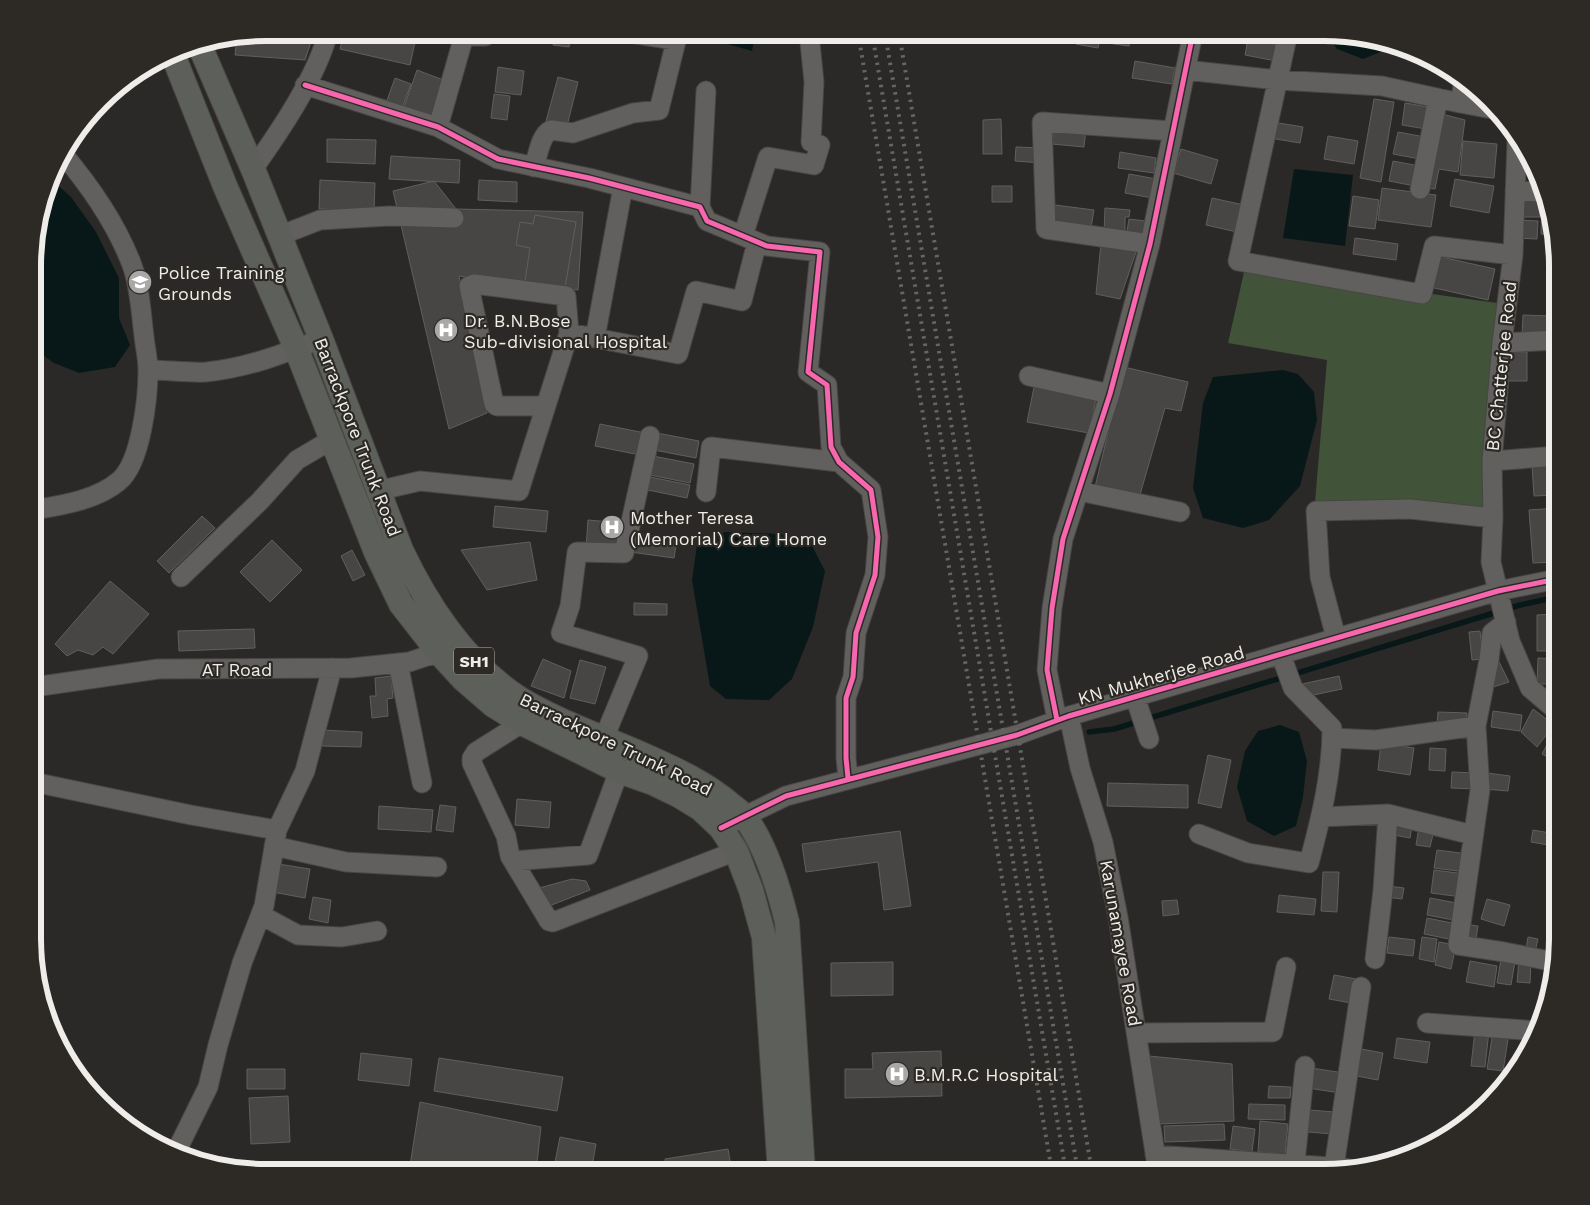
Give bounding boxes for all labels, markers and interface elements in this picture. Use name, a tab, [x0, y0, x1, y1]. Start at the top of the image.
place label: Police Training Grounds	[158, 262, 285, 304]
school or university icon: Police Training Grounds	[127, 269, 153, 295]
street label: BC Chatterjee Road	[1482, 280, 1520, 452]
place label: Dr. B.N.Bose Sub-divisional Hospital	[464, 310, 668, 352]
hospital icon: Dr. B.N.Bose Sub-divisional Hospital	[433, 317, 459, 343]
street label: Barrackpore Trunk Road	[310, 335, 406, 539]
place label: Mother Teresa (Memorial) Care Home	[630, 507, 827, 549]
hospital icon: Mother Teresa (Memorial) Care Home	[599, 514, 625, 540]
street label: KN Mukherjee Road	[1075, 641, 1247, 709]
road number: SH1	[454, 648, 494, 674]
street label: AT Road	[202, 659, 272, 680]
street label: Barrackpore Trunk Road	[517, 688, 715, 800]
street label: Karunamayee Road	[1096, 858, 1146, 1028]
hospital icon: B.M.R.C Hospital	[884, 1061, 910, 1087]
place label: B.M.R.C Hospital	[914, 1064, 1059, 1085]

